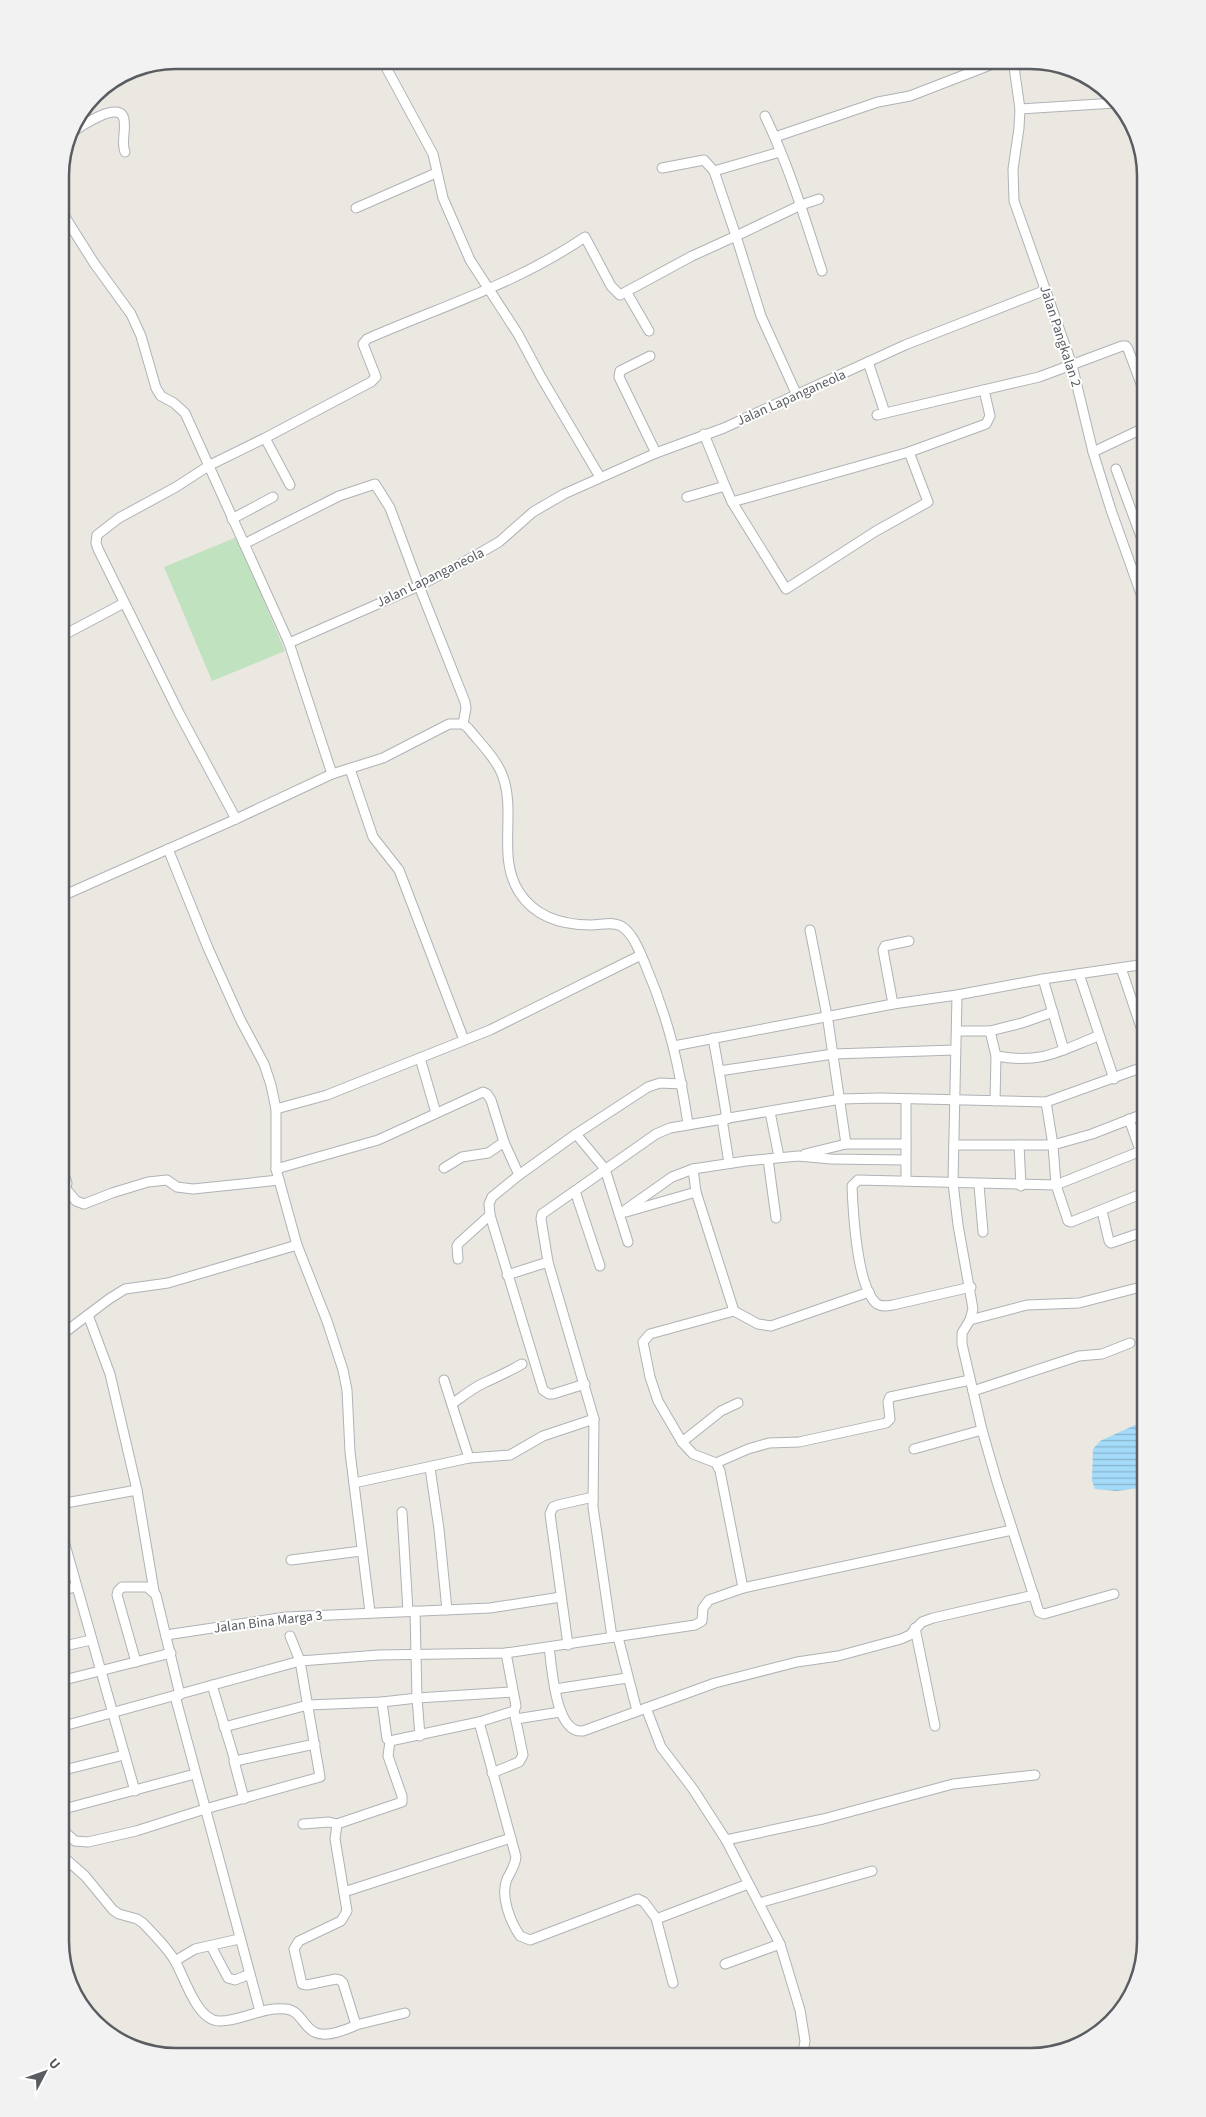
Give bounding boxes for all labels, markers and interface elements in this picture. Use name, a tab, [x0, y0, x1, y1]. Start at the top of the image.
street label: Jalan Pangkalan 2	[1034, 283, 1086, 390]
street label: Jalan Lapanganeola	[734, 365, 849, 431]
street label: Jalan Lapanganeola	[373, 543, 488, 613]
street label: Jalan Bina Marga 3	[212, 1605, 324, 1639]
north arrow	[20, 2047, 70, 2097]
text: U	[43, 2054, 65, 2074]

